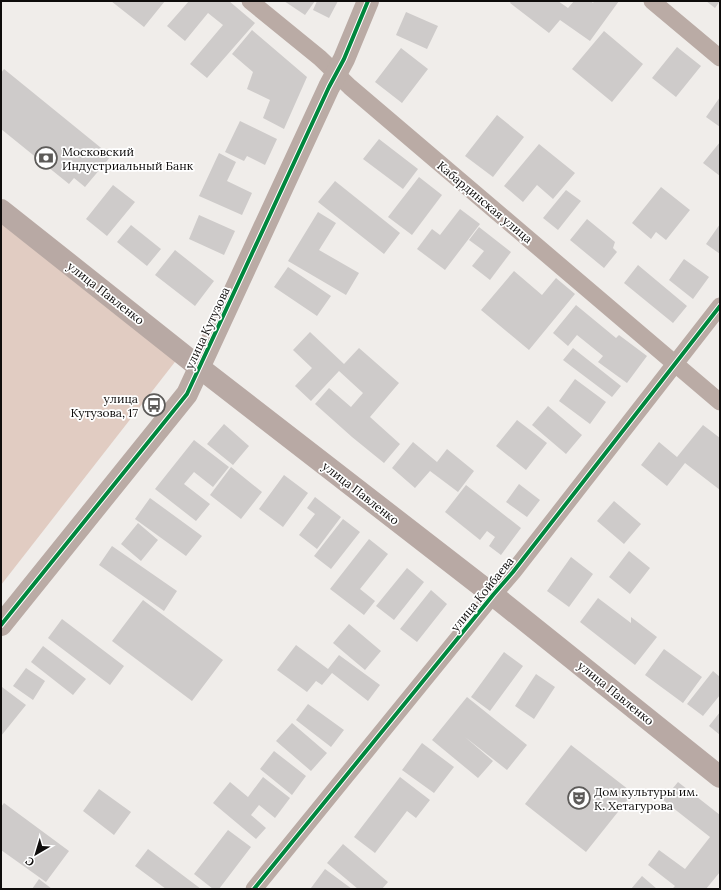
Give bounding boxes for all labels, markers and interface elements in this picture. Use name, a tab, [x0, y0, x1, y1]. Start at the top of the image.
place label: Московский Индустриальный Банк	[62, 144, 194, 173]
bank icon: Московский Индустриальный Банк	[33, 145, 59, 171]
street label: Кабардинская улица	[434, 158, 536, 246]
street label: улица Павленко	[64, 258, 148, 328]
street label: улица Кутузова	[181, 284, 233, 372]
place label: улица Кутузова, 17	[70, 391, 138, 420]
bus stop icon: улица Кутузова, 17	[141, 392, 167, 418]
street label: улица Павленко	[319, 458, 403, 528]
street label: улица Койбаева	[447, 554, 517, 634]
street label: улица Павленко	[575, 658, 657, 728]
place label: Дом культуры им. К. Хетагурова	[594, 784, 698, 813]
theatre icon: Дом культуры им. К. Хетагурова	[566, 785, 592, 811]
north arrow	[16, 834, 56, 874]
text: С	[22, 854, 37, 870]

